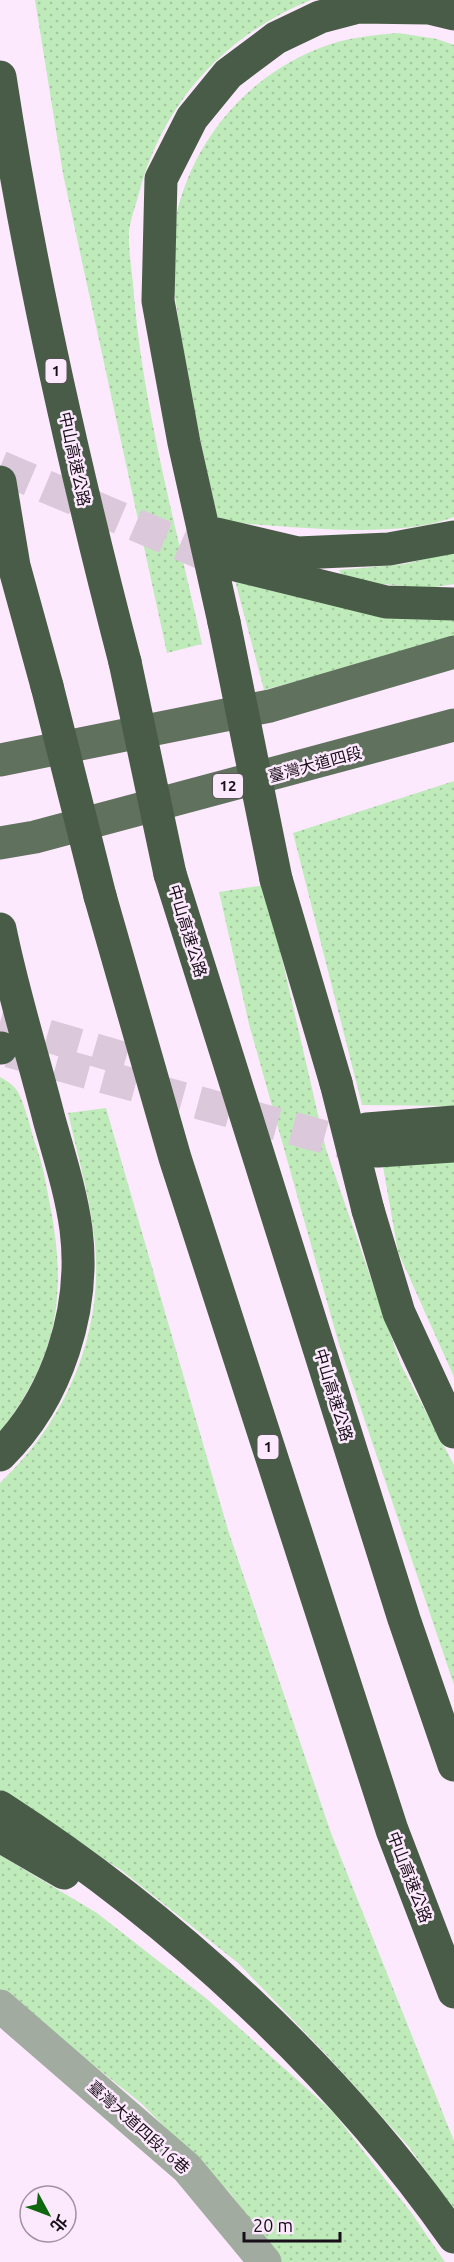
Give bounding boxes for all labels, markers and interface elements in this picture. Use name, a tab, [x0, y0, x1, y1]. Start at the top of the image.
road number: 1	[46, 359, 66, 383]
street label: 中山高速公路	[56, 410, 94, 508]
street label: 臺灣大道四段	[266, 743, 364, 785]
road number: 12	[213, 774, 243, 798]
street label: 中山高速公路	[165, 882, 211, 980]
street label: 中山高速公路	[311, 1346, 357, 1444]
road number: 1	[258, 1435, 278, 1459]
street label: 中山高速公路	[384, 1829, 436, 1925]
street label: 臺灣大道四段16巷	[85, 2077, 193, 2177]
north arrow	[18, 2184, 78, 2244]
scale bar	[244, 2205, 340, 2243]
text: 北	[47, 2212, 71, 2236]
text: 20 m	[253, 2215, 293, 2235]

